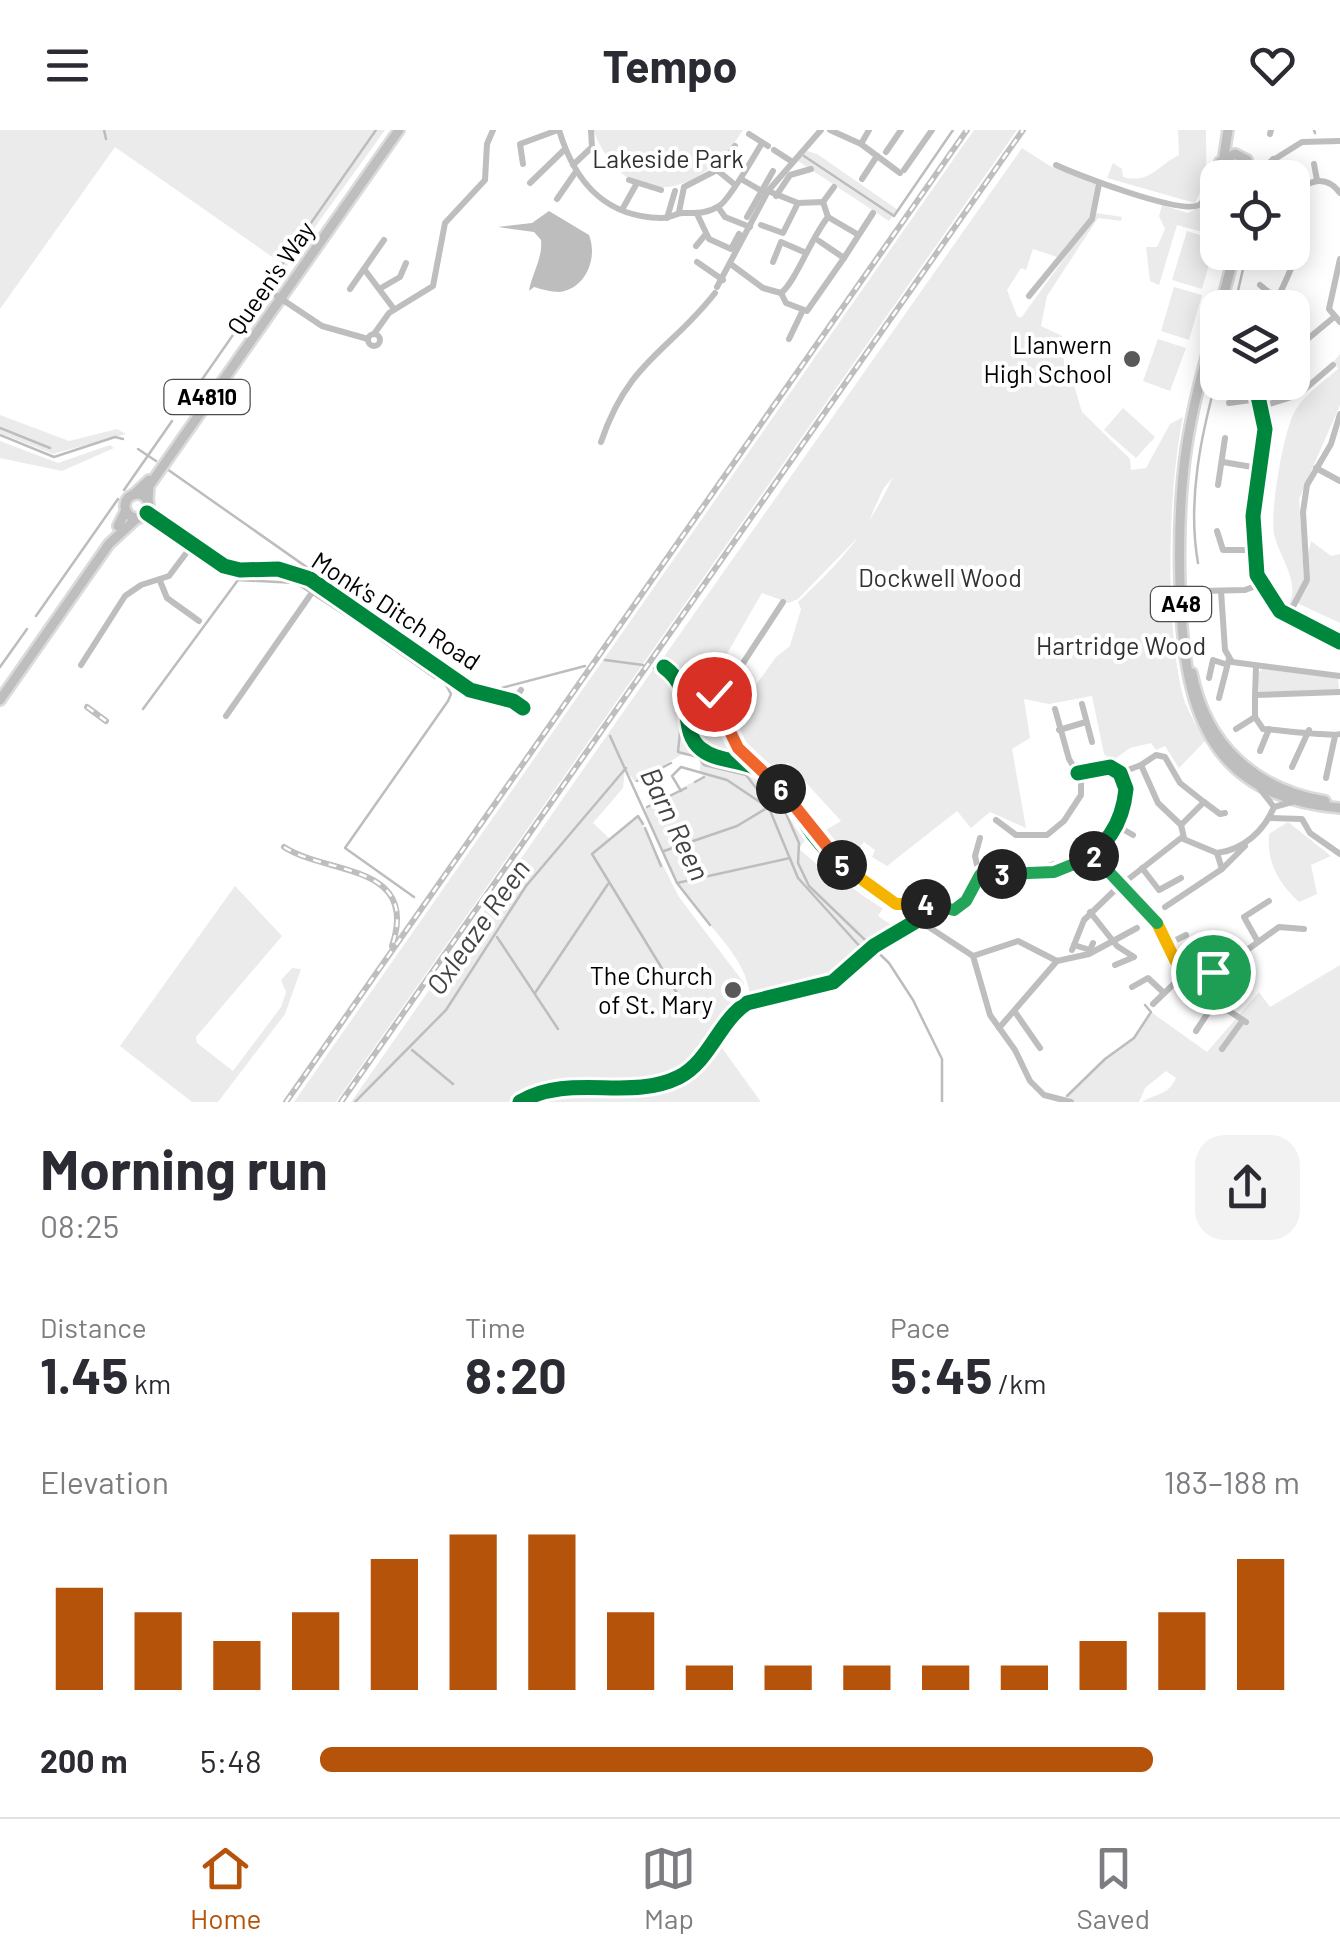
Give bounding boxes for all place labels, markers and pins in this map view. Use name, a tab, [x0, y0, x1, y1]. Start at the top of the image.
place label: Llanwern High School	[984, 329, 1112, 388]
marker: Llanwern High School	[1121, 348, 1143, 370]
pin	[672, 652, 757, 737]
pin: 6	[756, 764, 806, 814]
pin: 2	[1069, 831, 1119, 881]
pin: 5	[817, 840, 867, 890]
pin: 3	[977, 849, 1027, 899]
pin: 4	[901, 879, 951, 929]
pin	[1171, 930, 1256, 1015]
place label: The Church of St. Mary	[590, 960, 713, 1019]
marker: The Church of St. Mary	[722, 979, 744, 1001]

